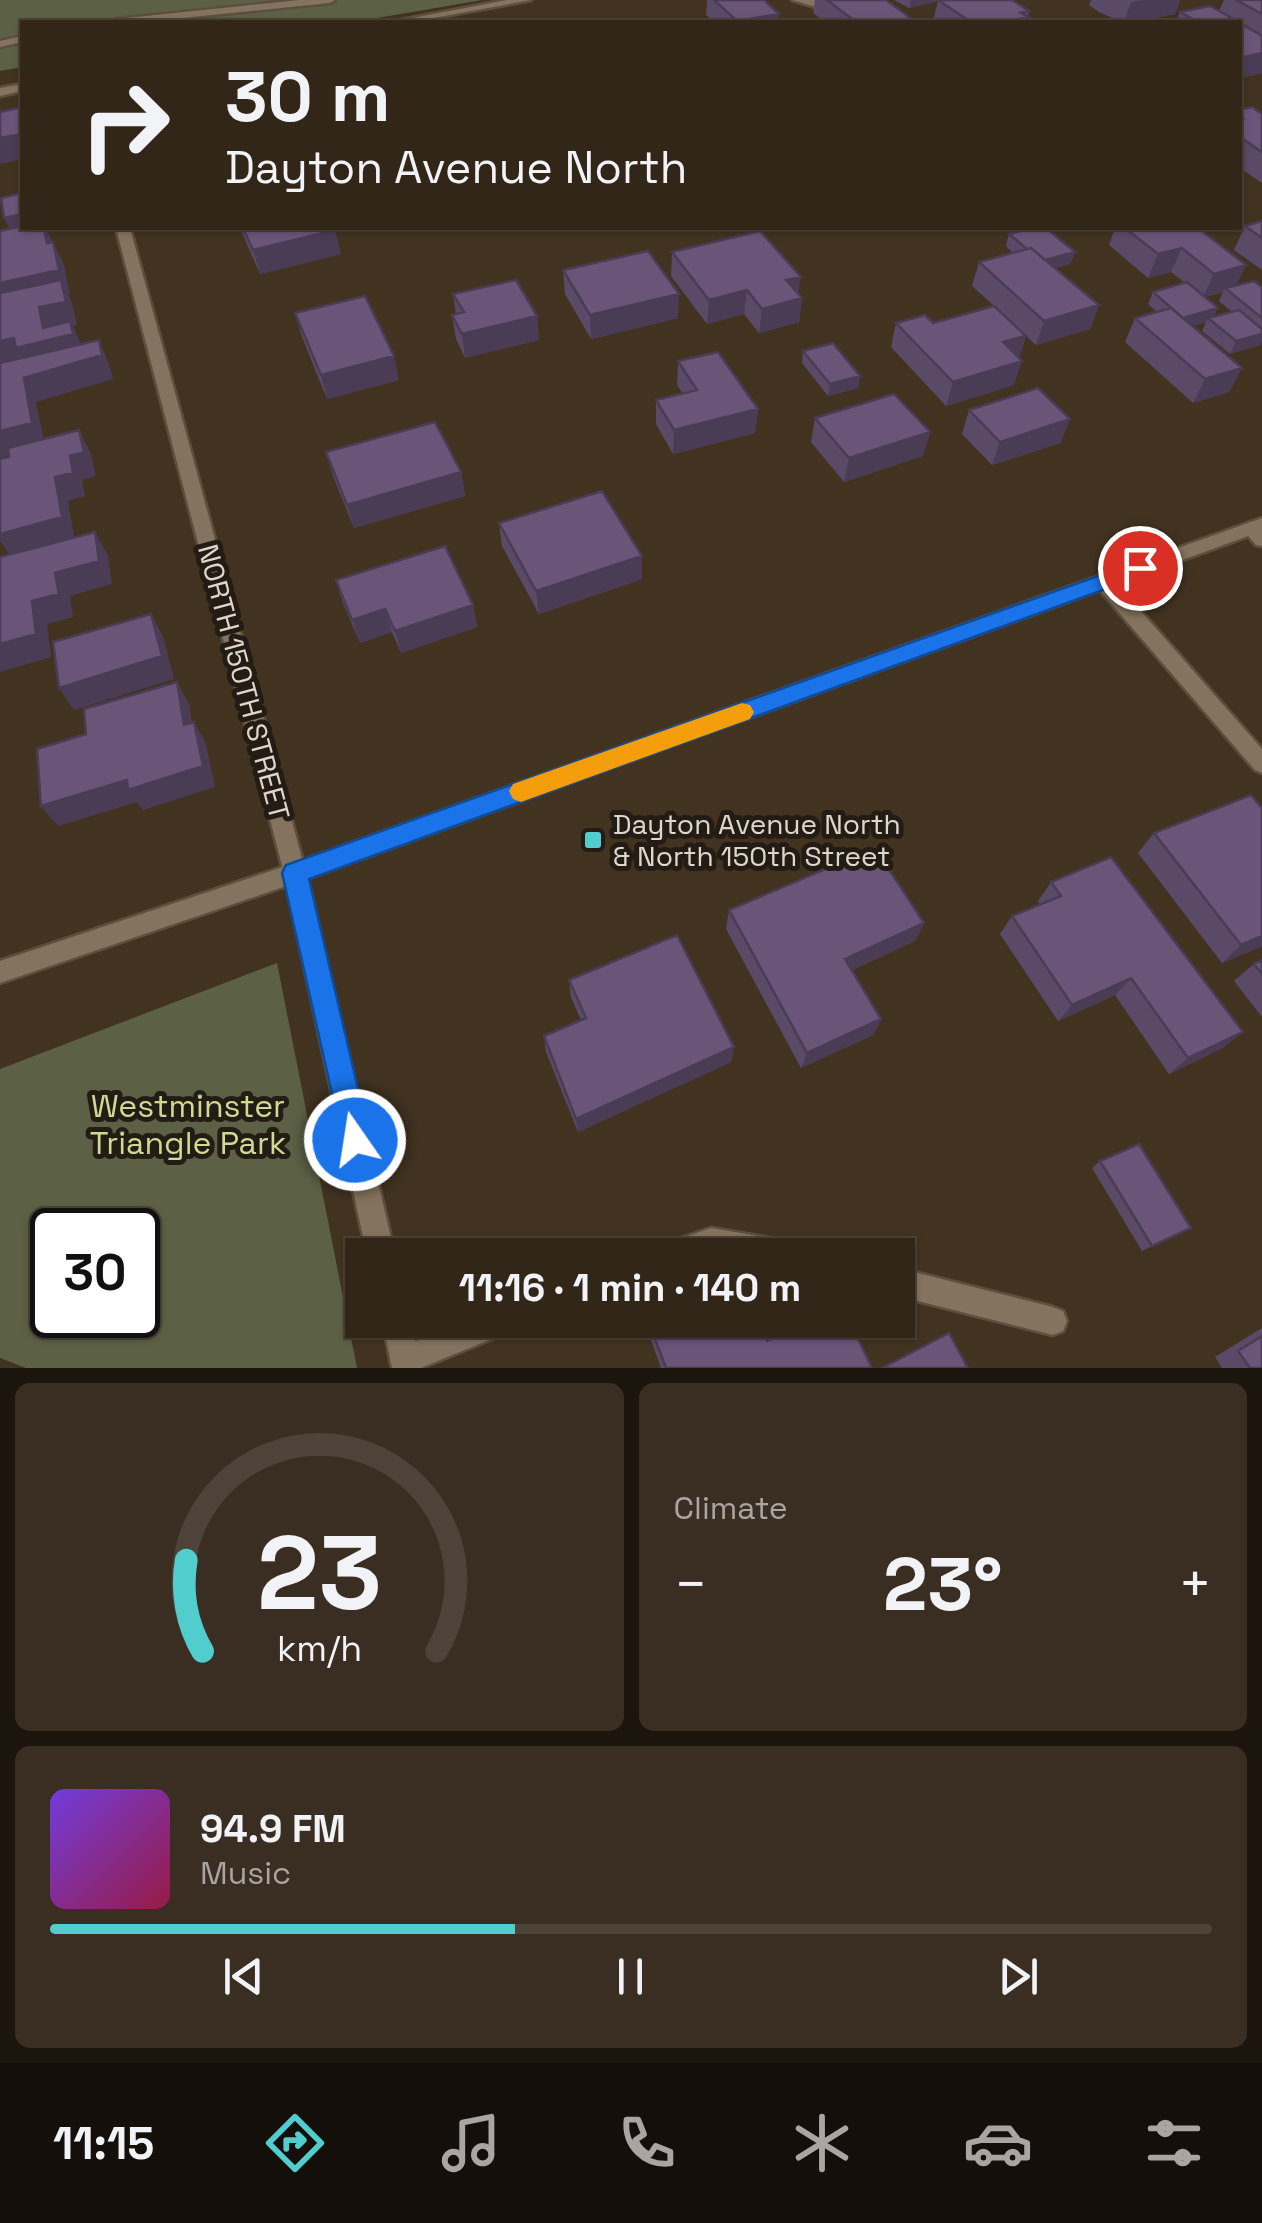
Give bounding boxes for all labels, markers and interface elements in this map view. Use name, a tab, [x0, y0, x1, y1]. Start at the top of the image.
text: 30 m	[225, 52, 390, 141]
icon: right	[60, 60, 190, 190]
text: Dayton Avenue North	[225, 139, 687, 196]
pin	[1098, 526, 1183, 611]
street label: NORTH 150TH STREET	[190, 540, 298, 824]
icon: arrive	[1113, 541, 1168, 596]
place label: Dayton Avenue North & North 150th Street	[613, 806, 901, 874]
marker: Dayton Avenue North & North 150th Street	[582, 829, 604, 851]
park label: Westminster Triangle Park	[90, 1086, 286, 1163]
position arrow	[303, 1088, 407, 1192]
speed limit sign: 30	[30, 1208, 160, 1338]
text: 11:16 · 1 min · 140 m	[459, 1264, 801, 1312]
text: Climate	[674, 1488, 788, 1528]
text: 23	[257, 1507, 382, 1639]
text: 23°	[883, 1536, 1003, 1632]
text: −	[674, 1549, 708, 1619]
text: +	[1178, 1549, 1212, 1619]
text: km/h	[277, 1626, 362, 1671]
text: 94.9 FM	[200, 1805, 346, 1853]
text: Music	[200, 1853, 291, 1893]
icon: previous	[216, 1949, 271, 2004]
icon: pause	[603, 1949, 658, 2004]
icon: next	[991, 1949, 1046, 2004]
icon: directions	[260, 2108, 330, 2178]
icon: music	[436, 2108, 506, 2178]
icon: phone	[612, 2108, 682, 2178]
icon: climate	[787, 2108, 857, 2178]
icon: car	[963, 2108, 1033, 2178]
icon: filters	[1139, 2108, 1209, 2178]
text: 11:15	[53, 2115, 154, 2172]

